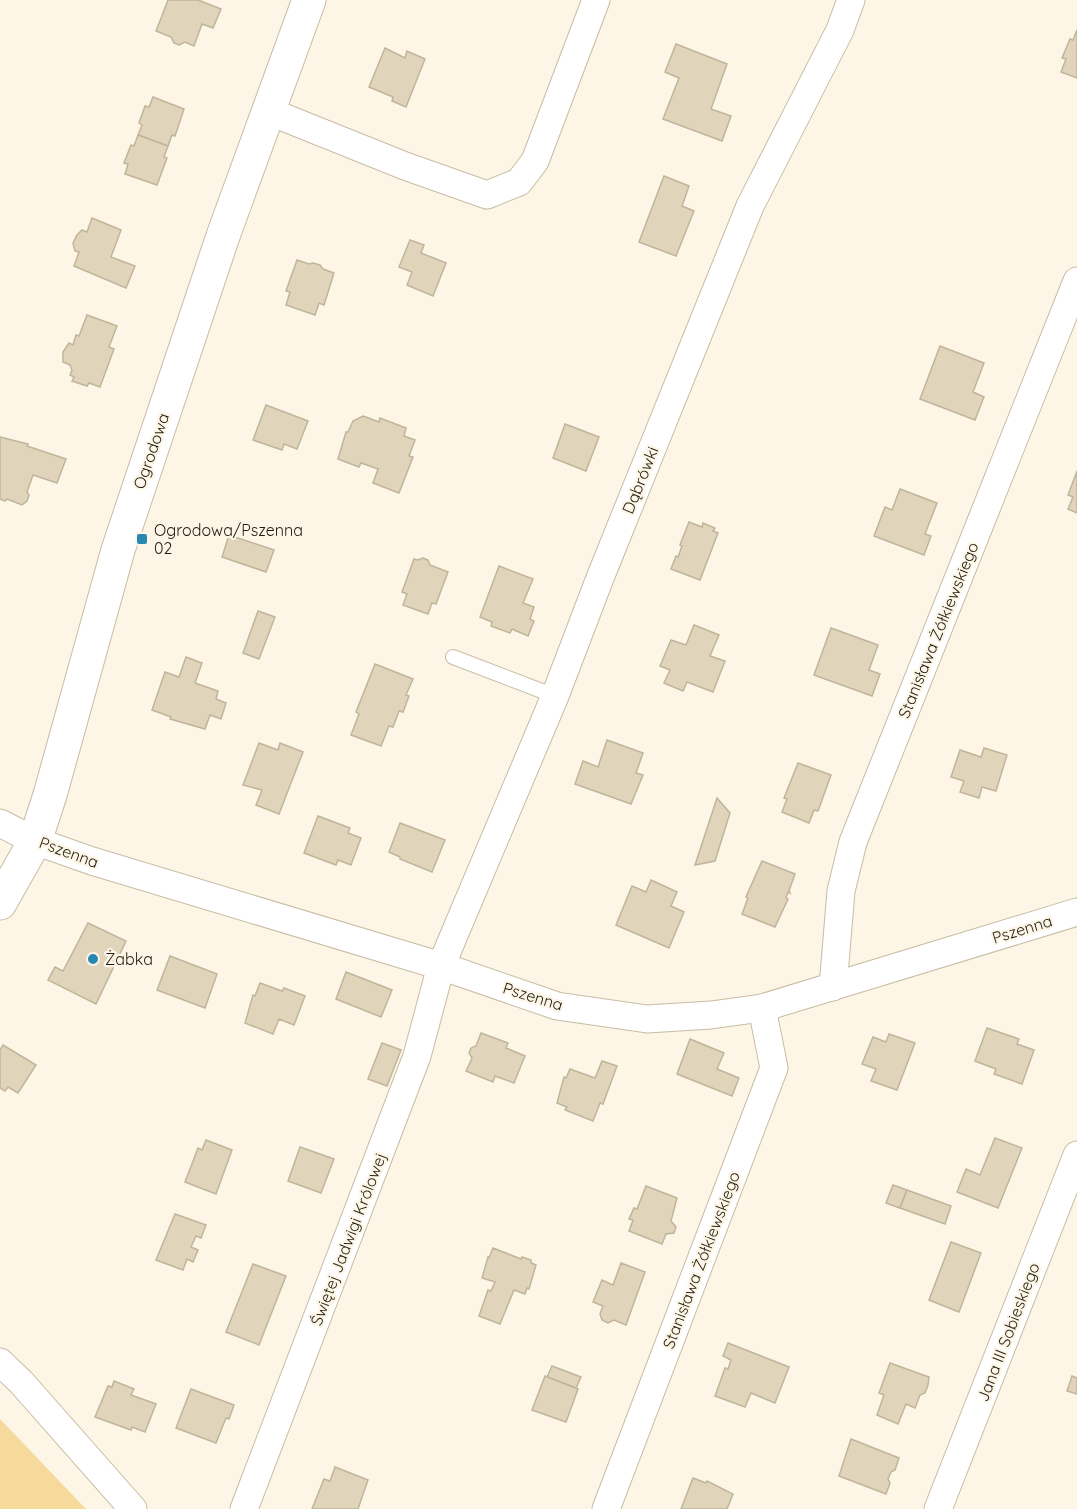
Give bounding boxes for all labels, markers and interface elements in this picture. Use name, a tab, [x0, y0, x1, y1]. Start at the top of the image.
street label: Ogrodowa	[129, 410, 173, 492]
street label: Dąbrówki	[617, 443, 663, 517]
place label: Ogrodowa/Pszenna 02	[154, 520, 303, 558]
marker: Ogrodowa/Pszenna 02	[135, 532, 149, 546]
street label: Stanisława Żółkiewskiego	[893, 539, 983, 721]
street label: Pszenna	[37, 832, 101, 872]
street label: Pszenna	[990, 910, 1054, 948]
place label: Żabka	[105, 949, 153, 969]
marker: Żabka	[86, 952, 100, 966]
street label: Pszenna	[501, 977, 565, 1015]
street label: Świętej Jadwigi Królowej	[306, 1150, 390, 1328]
street label: Stanisława Żółkiewskiego	[658, 1169, 744, 1351]
street label: Jana III Sobieskiego	[972, 1260, 1044, 1404]

